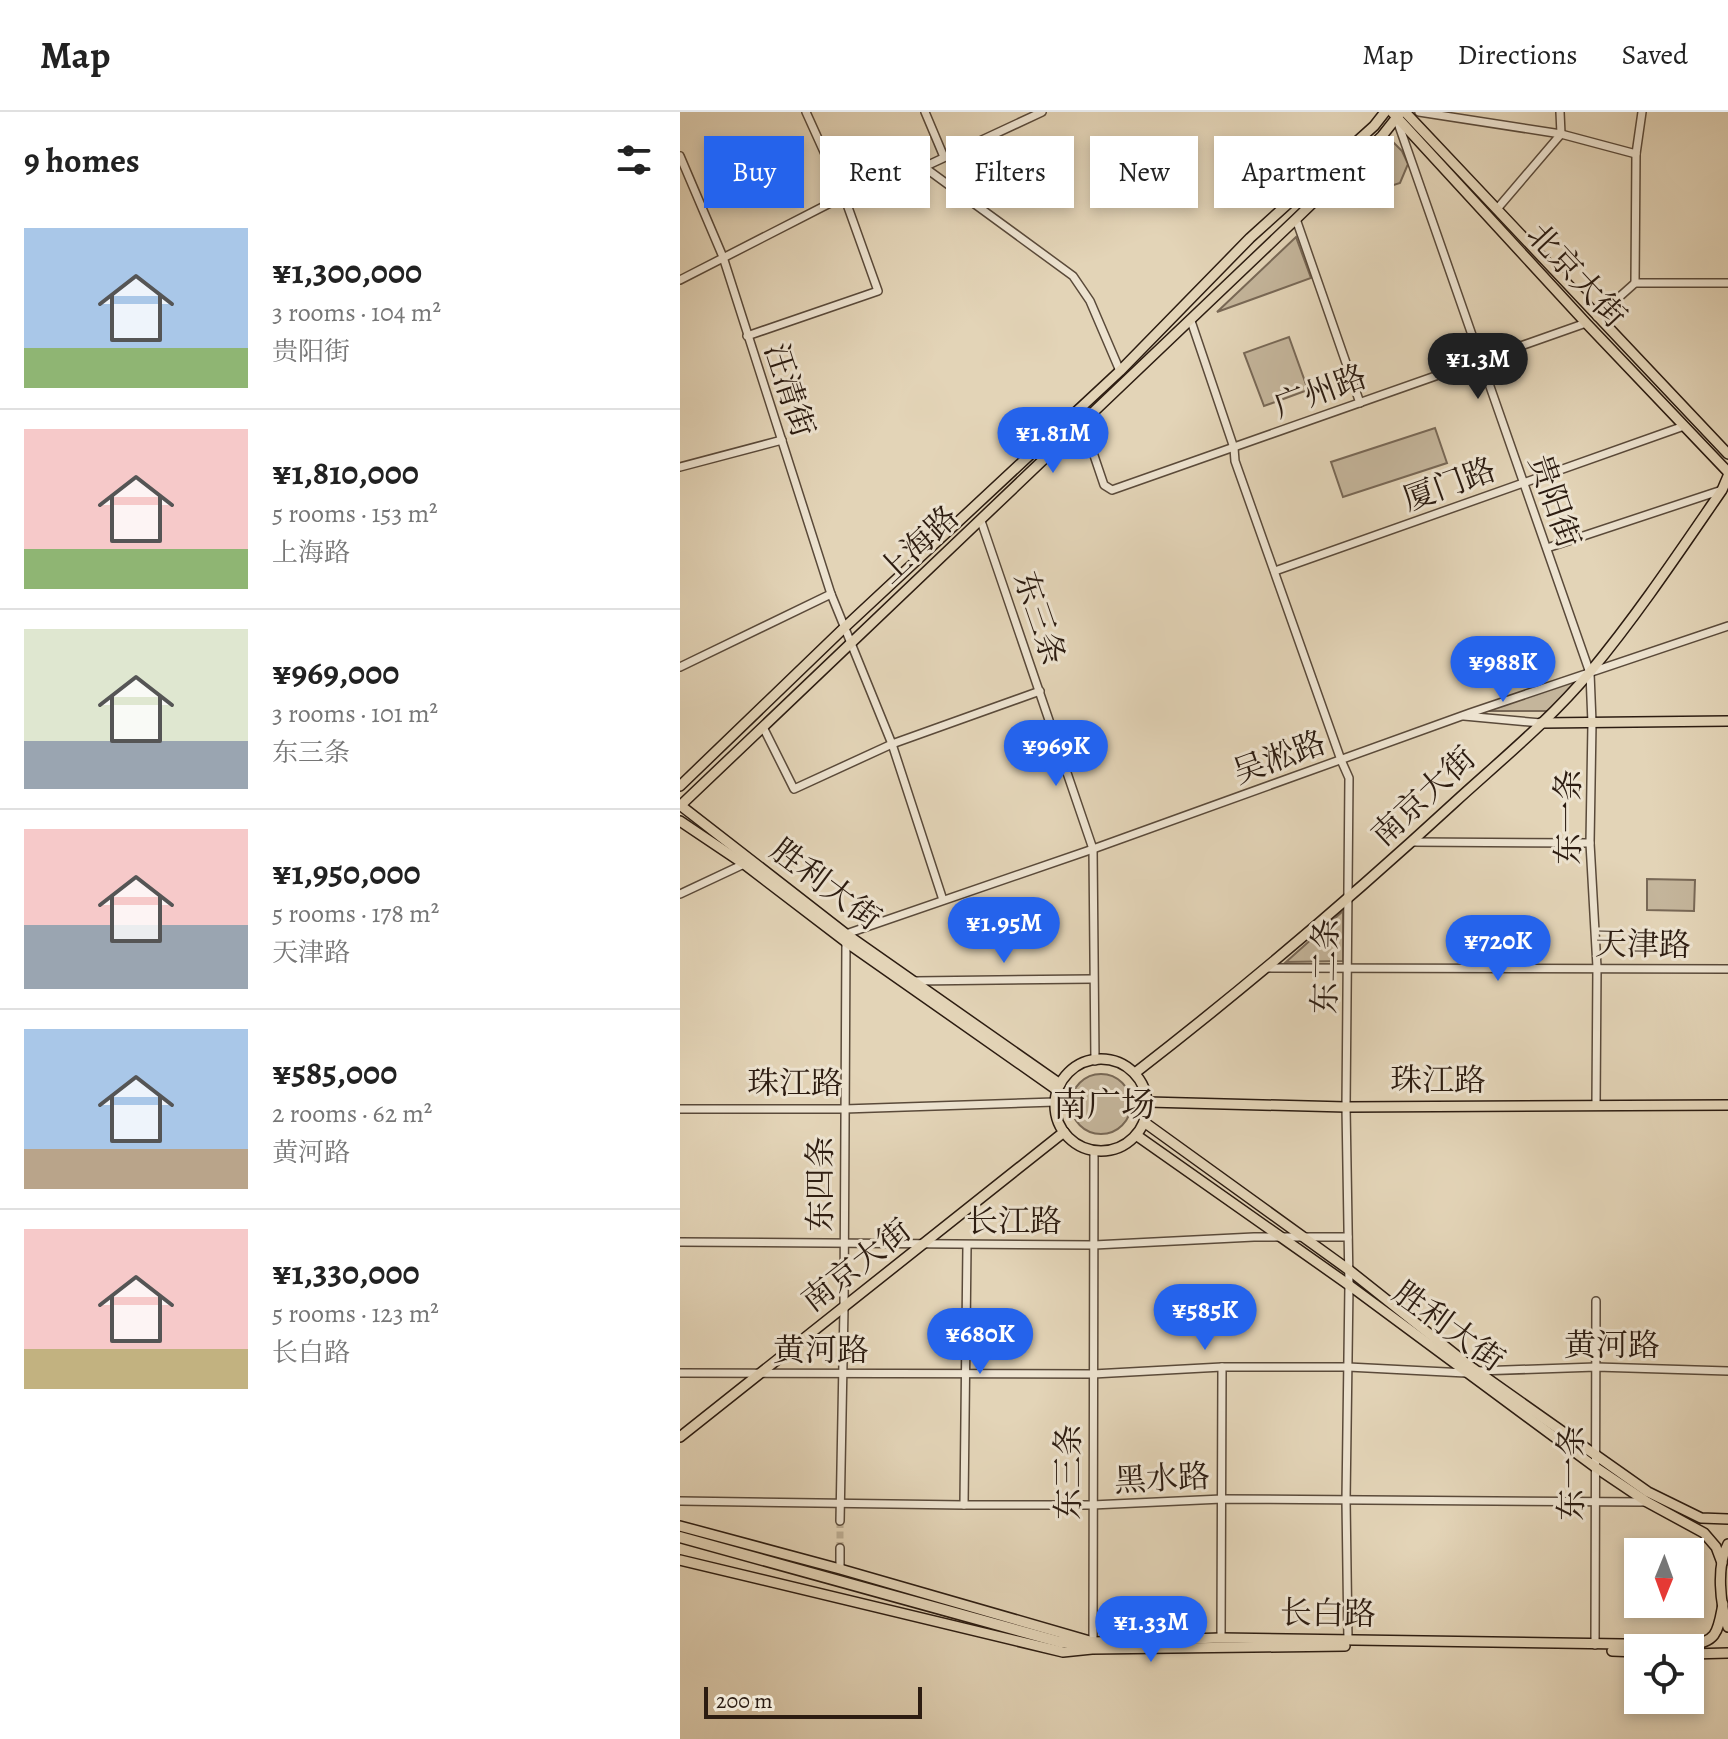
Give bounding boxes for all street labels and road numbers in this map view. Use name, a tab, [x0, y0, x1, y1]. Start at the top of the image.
street label: 北京大街	[1517, 213, 1637, 337]
street label: 汪清街	[754, 338, 826, 442]
street label: 广州路	[1267, 354, 1373, 428]
street label: 厦门路	[1396, 447, 1502, 521]
street label: 贵阳街	[1519, 448, 1591, 554]
street label: 上海路	[868, 495, 968, 593]
street label: 东三条	[1004, 565, 1076, 671]
street label: 吴淞路	[1226, 720, 1332, 794]
street label: 南京大街	[1361, 736, 1485, 856]
street label: 东一条	[1546, 769, 1590, 865]
street label: 胜利大街	[762, 828, 890, 940]
street label: 东二条	[1302, 918, 1348, 1014]
street label: 天津路	[1595, 921, 1691, 967]
street label: 珠江路	[1390, 1058, 1486, 1102]
street label: 珠江路	[747, 1061, 843, 1105]
street label: 东四条	[798, 1136, 842, 1232]
street label: 长江路	[966, 1199, 1062, 1243]
street label: 南京大街	[792, 1208, 920, 1322]
street label: 胜利大街	[1384, 1271, 1514, 1381]
street label: 黄河路	[1564, 1323, 1660, 1367]
street label: 黄河路	[773, 1328, 869, 1372]
street label: 东三条	[1046, 1424, 1090, 1520]
street label: 东一条	[1549, 1425, 1593, 1521]
street label: 黑水路	[1113, 1454, 1211, 1502]
street label: 长白路	[1280, 1590, 1376, 1636]

